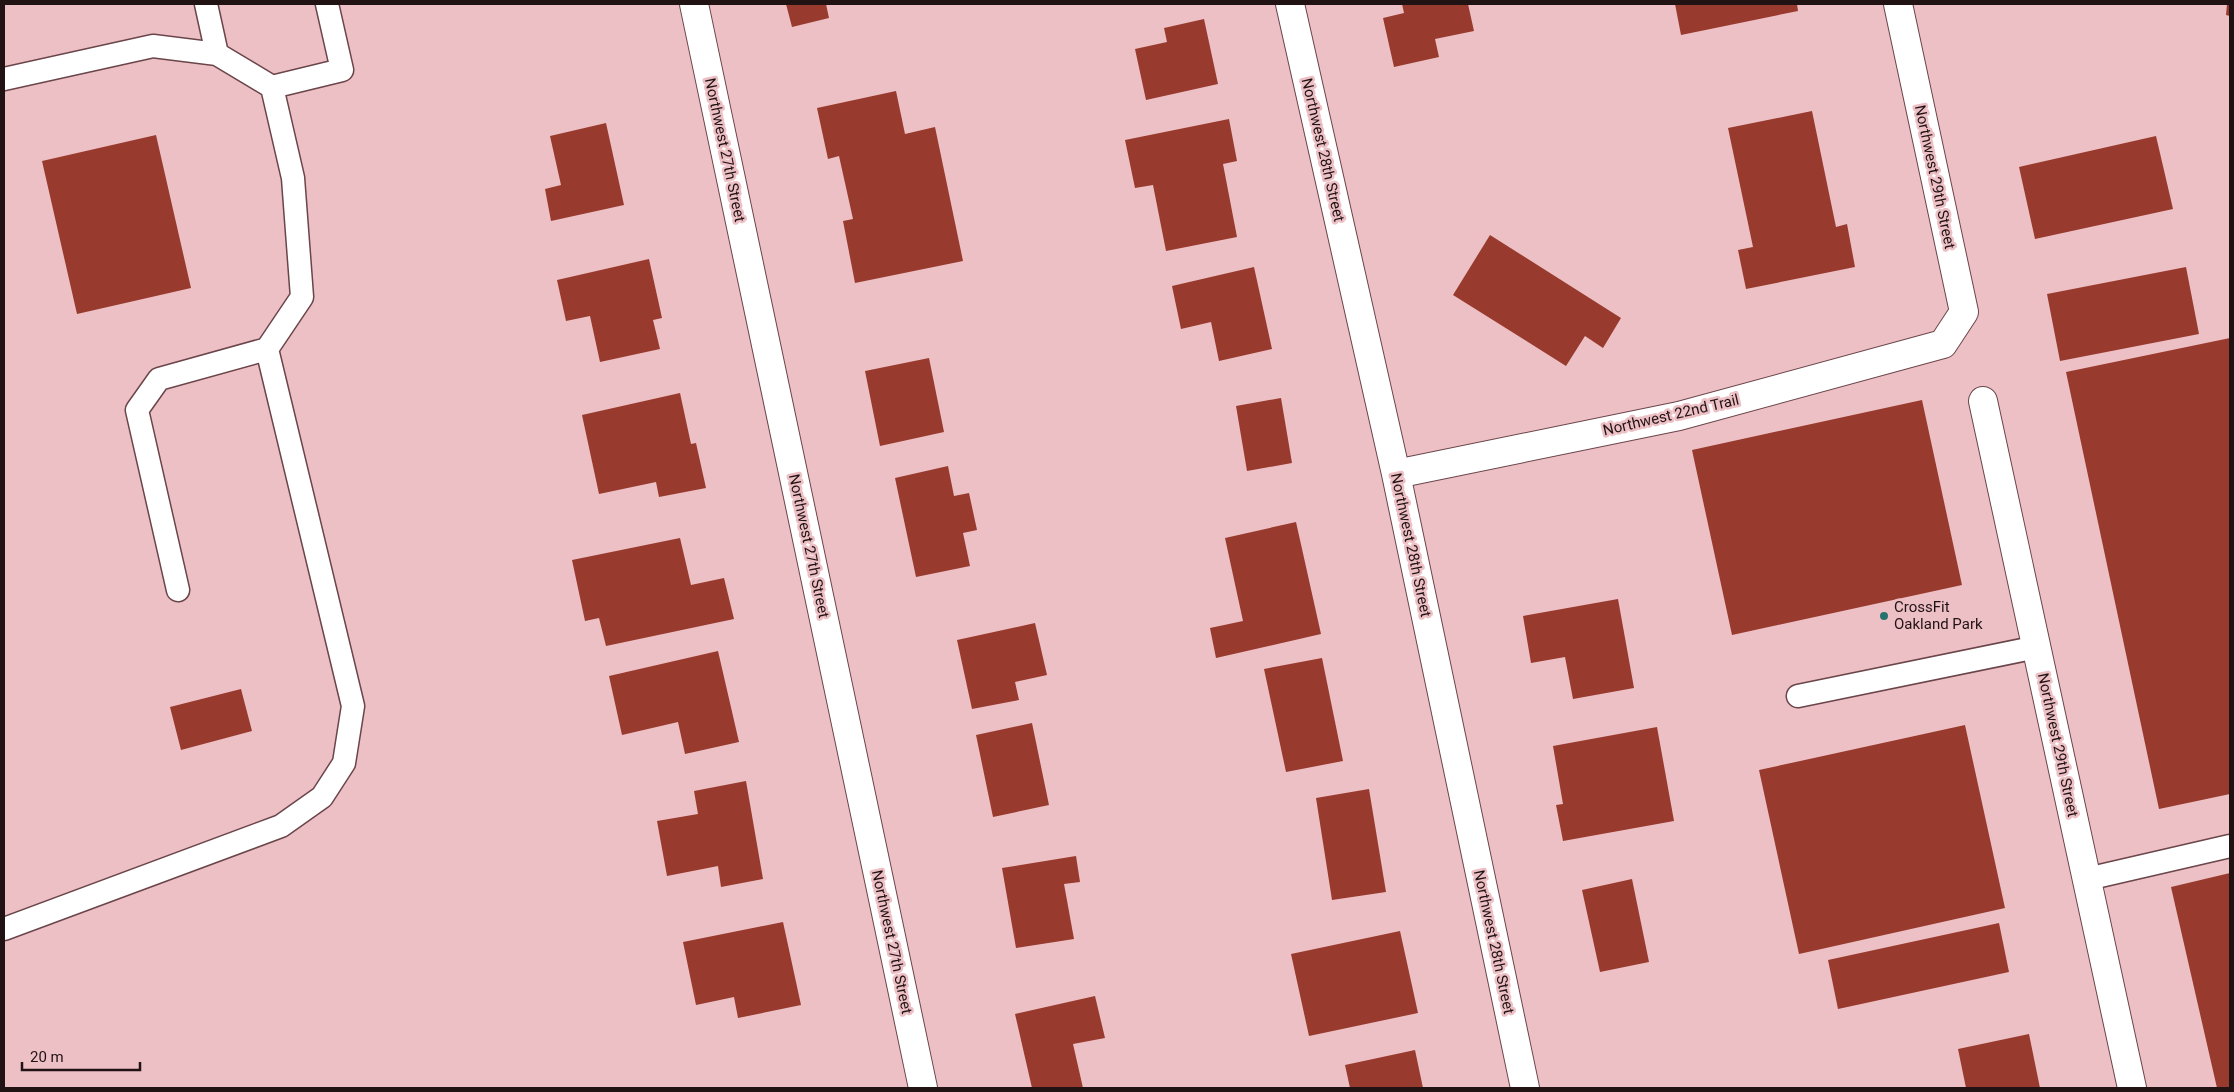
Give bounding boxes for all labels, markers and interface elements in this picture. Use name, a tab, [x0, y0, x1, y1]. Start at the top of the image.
street label: Northwest 27th Street	[701, 76, 749, 224]
street label: Northwest 28th Street	[1298, 76, 1348, 224]
street label: Northwest 29th Street	[1911, 103, 1959, 251]
street label: Northwest 22nd Trail	[1601, 391, 1741, 439]
street label: Northwest 28th Street	[1387, 471, 1435, 619]
street label: Northwest 27th Street	[785, 472, 833, 620]
place label: CrossFit Oakland Park	[1894, 598, 1983, 633]
marker: CrossFit Oakland Park	[1878, 610, 1890, 622]
street label: Northwest 29th Street	[2034, 671, 2082, 819]
street label: Northwest 27th Street	[868, 868, 916, 1016]
street label: Northwest 28th Street	[1470, 868, 1518, 1016]
scale bar	[22, 1040, 140, 1072]
text: 20 m	[30, 1048, 64, 1066]

